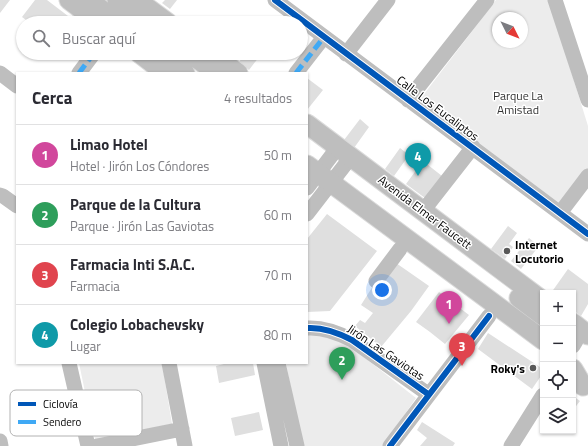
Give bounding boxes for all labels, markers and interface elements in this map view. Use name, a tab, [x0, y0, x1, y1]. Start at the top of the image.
north arrow	[492, 12, 528, 48]
search box	[16, 16, 308, 60]
icon: search	[30, 27, 52, 49]
text: Buscar aquí	[62, 27, 135, 50]
street label: Calle Los Eucaliptos	[393, 71, 484, 146]
text: Cerca	[32, 85, 72, 111]
park label: Parque La Amistad	[493, 86, 543, 119]
text: 4 resultados	[224, 88, 292, 108]
text: Limao Hotel	[70, 133, 148, 156]
pin: 4	[405, 143, 431, 176]
text: 1	[41, 145, 49, 165]
text: 50 m	[264, 145, 292, 165]
text: Hotel · Jirón Los Cóndores	[70, 156, 209, 176]
street label: Avenida Elmer Faucett	[374, 170, 476, 254]
text: Parque de la Cultura	[70, 193, 201, 216]
text: 2	[41, 205, 49, 225]
text: 60 m	[264, 205, 292, 225]
text: Parque · Jirón Las Gaviotas	[70, 216, 214, 236]
place label: Internet Locutorio	[515, 235, 564, 268]
marker: Internet Locutorio	[502, 246, 512, 256]
text: Farmacia Inti S.A.C.	[70, 253, 195, 276]
text: 3	[41, 265, 49, 285]
text: 70 m	[264, 265, 292, 285]
text: Farmacia	[70, 276, 120, 296]
your location	[372, 280, 392, 300]
map controls	[540, 290, 576, 434]
button: +	[540, 290, 576, 326]
pin: 1	[436, 291, 462, 324]
text: Colegio Lobachevsky	[70, 313, 204, 336]
street label: Jirón Las Gaviotas	[344, 319, 429, 385]
text: 4	[41, 325, 49, 345]
text: 80 m	[264, 325, 292, 345]
button: −	[540, 326, 576, 362]
pin: 3	[449, 333, 475, 366]
text: Lugar	[70, 336, 101, 356]
pin: 2	[329, 347, 355, 380]
place label: Roky's	[491, 359, 525, 378]
button: locate	[540, 362, 576, 398]
marker: Roky's	[528, 363, 538, 373]
legend	[10, 390, 142, 436]
text: Ciclovía	[43, 396, 78, 412]
button: layers	[540, 398, 576, 434]
text: Sendero	[43, 414, 81, 430]

